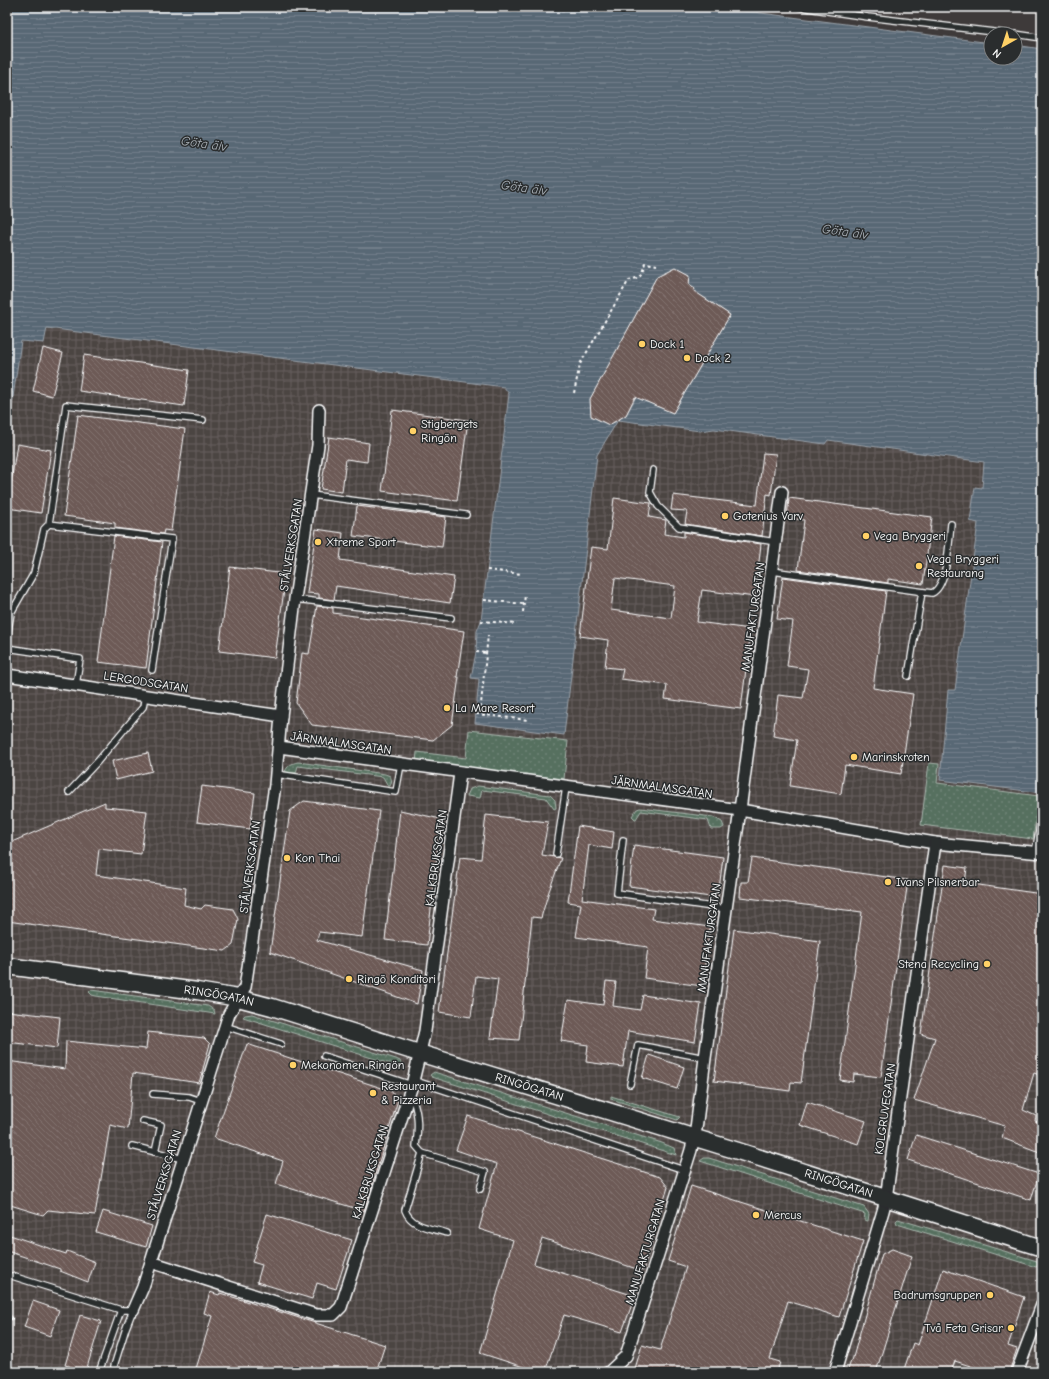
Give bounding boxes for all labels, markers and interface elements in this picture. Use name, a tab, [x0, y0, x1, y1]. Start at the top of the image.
north arrow	[983, 26, 1023, 66]
text: N	[990, 46, 1004, 61]
water label: Göta älv	[180, 133, 228, 154]
water label: Göta älv	[500, 177, 548, 198]
water label: Göta älv	[821, 221, 869, 242]
place label: Dock 1	[650, 337, 684, 351]
marker: Dock 1	[637, 339, 647, 349]
place label: Dock 2	[695, 351, 731, 365]
marker: Dock 2	[682, 353, 692, 363]
place label: Stigbergets Ringön	[421, 417, 478, 445]
marker: Stigbergets Ringön	[408, 426, 418, 436]
street label: STÅLVERKSGATAN	[276, 498, 305, 592]
place label: Gotenius Varv	[733, 509, 803, 523]
marker: Gotenius Varv	[720, 511, 730, 521]
place label: Vega Bryggeri	[874, 529, 946, 543]
marker: Vega Bryggeri	[861, 531, 871, 541]
place label: Xtreme Sport	[326, 535, 396, 549]
marker: Xtreme Sport	[313, 537, 323, 547]
place label: Vega Bryggeri Restaurang	[927, 552, 999, 580]
street label: MANUFAKTURGATAN	[738, 561, 768, 673]
marker: Vega Bryggeri Restaurang	[914, 561, 924, 571]
street label: LERGODSGATAN	[103, 668, 189, 696]
place label: La Mare Resort	[455, 701, 535, 715]
marker: La Mare Resort	[442, 703, 452, 713]
street label: JÄRNMALMSGATAN	[290, 729, 392, 757]
place label: Marinskroten	[862, 750, 930, 764]
marker: Marinskroten	[849, 752, 859, 762]
street label: JÄRNMALMSGATAN	[611, 773, 713, 801]
street label: KALKBRUKSGATAN	[422, 809, 450, 907]
street label: STÅLVERKSGATAN	[236, 820, 263, 914]
place label: Kon Thai	[295, 851, 340, 865]
marker: Kon Thai	[282, 853, 292, 863]
place label: Ivans Pilsnerbar	[896, 875, 979, 889]
marker: Ivans Pilsnerbar	[883, 877, 893, 887]
street label: MANUFAKTURGATAN	[694, 882, 724, 994]
place label: Stena Recycling	[898, 957, 979, 971]
marker: Stena Recycling	[982, 959, 992, 969]
place label: Ringö Konditori	[357, 972, 436, 986]
marker: Ringö Konditori	[344, 974, 354, 984]
street label: RINGÖGATAN	[183, 982, 255, 1009]
place label: Mekonomen Ringön	[301, 1058, 404, 1072]
marker: Mekonomen Ringön	[288, 1060, 298, 1070]
street label: KOLGRUVEGATAN	[872, 1063, 898, 1155]
street label: RINGÖGATAN	[494, 1070, 565, 1104]
place label: Restaurant & Pizzeria	[381, 1079, 436, 1107]
marker: Restaurant & Pizzeria	[368, 1088, 378, 1098]
street label: KALKBRUKSGATAN	[349, 1123, 391, 1221]
street label: STÅLVERKSGATAN	[143, 1128, 184, 1222]
street label: RINGÖGATAN	[803, 1166, 875, 1201]
street label: MANUFAKTURGATAN	[622, 1197, 668, 1307]
place label: Mercus	[764, 1208, 801, 1222]
marker: Mercus	[751, 1210, 761, 1220]
place label: Badrumsgruppen	[894, 1288, 982, 1302]
marker: Badrumsgruppen	[985, 1290, 995, 1300]
place label: Två Feta Grisar	[924, 1321, 1003, 1335]
marker: Två Feta Grisar	[1006, 1323, 1016, 1333]

